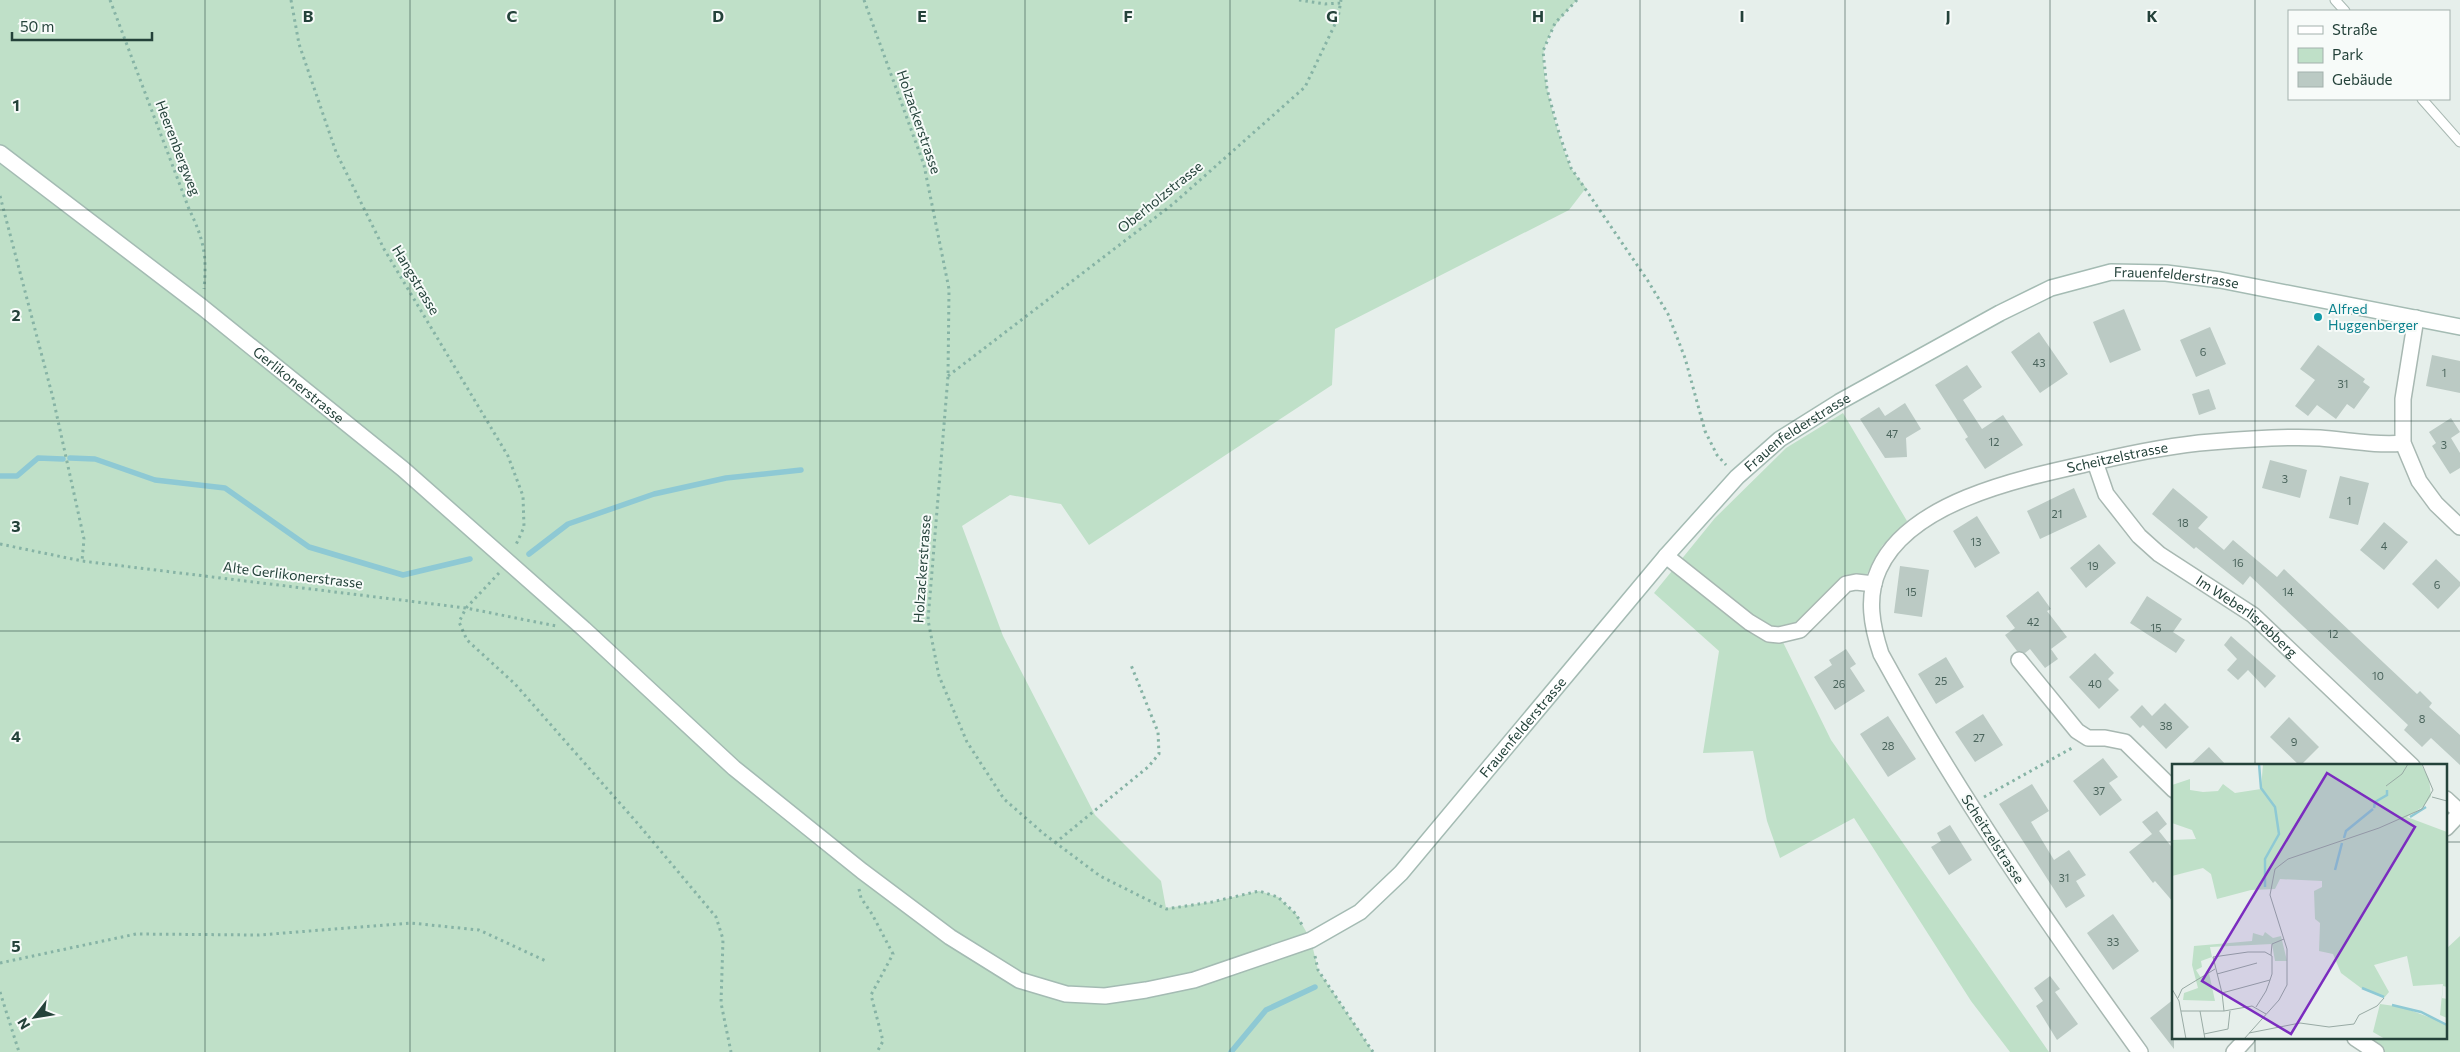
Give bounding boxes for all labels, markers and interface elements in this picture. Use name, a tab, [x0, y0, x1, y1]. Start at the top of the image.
text: B	[303, 6, 314, 25]
text: C	[507, 6, 518, 25]
text: D	[712, 6, 724, 25]
text: E	[917, 6, 927, 25]
text: F	[1123, 6, 1133, 25]
text: G	[1326, 6, 1338, 25]
text: H	[1532, 6, 1544, 25]
text: I	[1739, 6, 1745, 25]
text: J	[1945, 6, 1951, 25]
text: K	[2146, 6, 2158, 25]
scale bar	[12, 10, 152, 42]
legend	[2288, 10, 2450, 100]
text: 50 m	[20, 17, 54, 35]
text: Straße	[2332, 20, 2378, 38]
text: Park	[2332, 45, 2363, 63]
street label: Holzackerstrasse	[894, 68, 945, 176]
text: Gebäude	[2332, 70, 2393, 88]
text: 1	[12, 95, 20, 114]
street label: Heerenbergweg	[152, 98, 205, 198]
street label: Oberholzstrasse	[1114, 157, 1206, 236]
street label: Hangstrasse	[389, 242, 444, 318]
street label: Frauenfelderstrasse	[2114, 263, 2240, 292]
place label: Alfred Huggenberger	[2328, 300, 2419, 333]
text: 2	[11, 305, 21, 324]
marker: Alfred Huggenberger	[2312, 311, 2324, 323]
street label: Gerlikonerstrasse	[250, 343, 348, 426]
house number: 6	[2200, 345, 2207, 358]
house number: 43	[2033, 356, 2045, 369]
house number: 1	[2442, 366, 2446, 379]
house number: 31	[2338, 377, 2348, 390]
street label: Frauenfelderstrasse	[1740, 389, 1853, 475]
house number: 47	[1886, 427, 1898, 440]
house number: 12	[1989, 435, 1999, 448]
street label: Scheitzelstrasse	[2065, 438, 2169, 476]
house number: 3	[2441, 438, 2447, 451]
house number: 3	[2282, 472, 2288, 485]
house number: 1	[2347, 494, 2351, 507]
house number: 21	[2052, 507, 2062, 520]
street label: Holzackerstrasse	[909, 514, 934, 624]
text: 3	[11, 516, 21, 535]
house number: 18	[2177, 516, 2189, 529]
house number: 13	[1971, 535, 1981, 548]
house number: 4	[2381, 539, 2388, 552]
house number: 16	[2232, 556, 2244, 569]
street label: Alte Gerlikonerstrasse	[222, 557, 364, 592]
house number: 19	[2087, 559, 2099, 572]
street label: Im Weberlisrebberg	[2193, 571, 2301, 661]
house number: 6	[2434, 578, 2441, 591]
house number: 15	[1905, 585, 1917, 598]
house number: 14	[2282, 585, 2294, 598]
house number: 42	[2027, 615, 2039, 628]
house number: 15	[2150, 621, 2162, 634]
house number: 12	[2328, 627, 2338, 640]
house number: 10	[2372, 669, 2384, 682]
street label: Frauenfelderstrasse	[1476, 673, 1569, 781]
house number: 25	[1935, 674, 1947, 687]
house number: 26	[1833, 677, 1846, 690]
house number: 40	[2088, 677, 2102, 690]
house number: 8	[2419, 712, 2426, 725]
house number: 38	[2160, 719, 2173, 732]
text: 4	[11, 726, 21, 745]
house number: 27	[1973, 731, 1985, 744]
house number: 9	[2291, 735, 2298, 748]
house number: 28	[1882, 739, 1895, 752]
inset map	[2172, 764, 2448, 1040]
house number: 37	[2093, 784, 2105, 797]
street label: Scheitzelstrasse	[1958, 791, 2029, 886]
house number: 31	[2059, 871, 2069, 884]
house number: 33	[2107, 935, 2119, 948]
text: 5	[11, 936, 21, 955]
north arrow	[10, 992, 60, 1042]
text: N	[13, 1015, 33, 1033]

